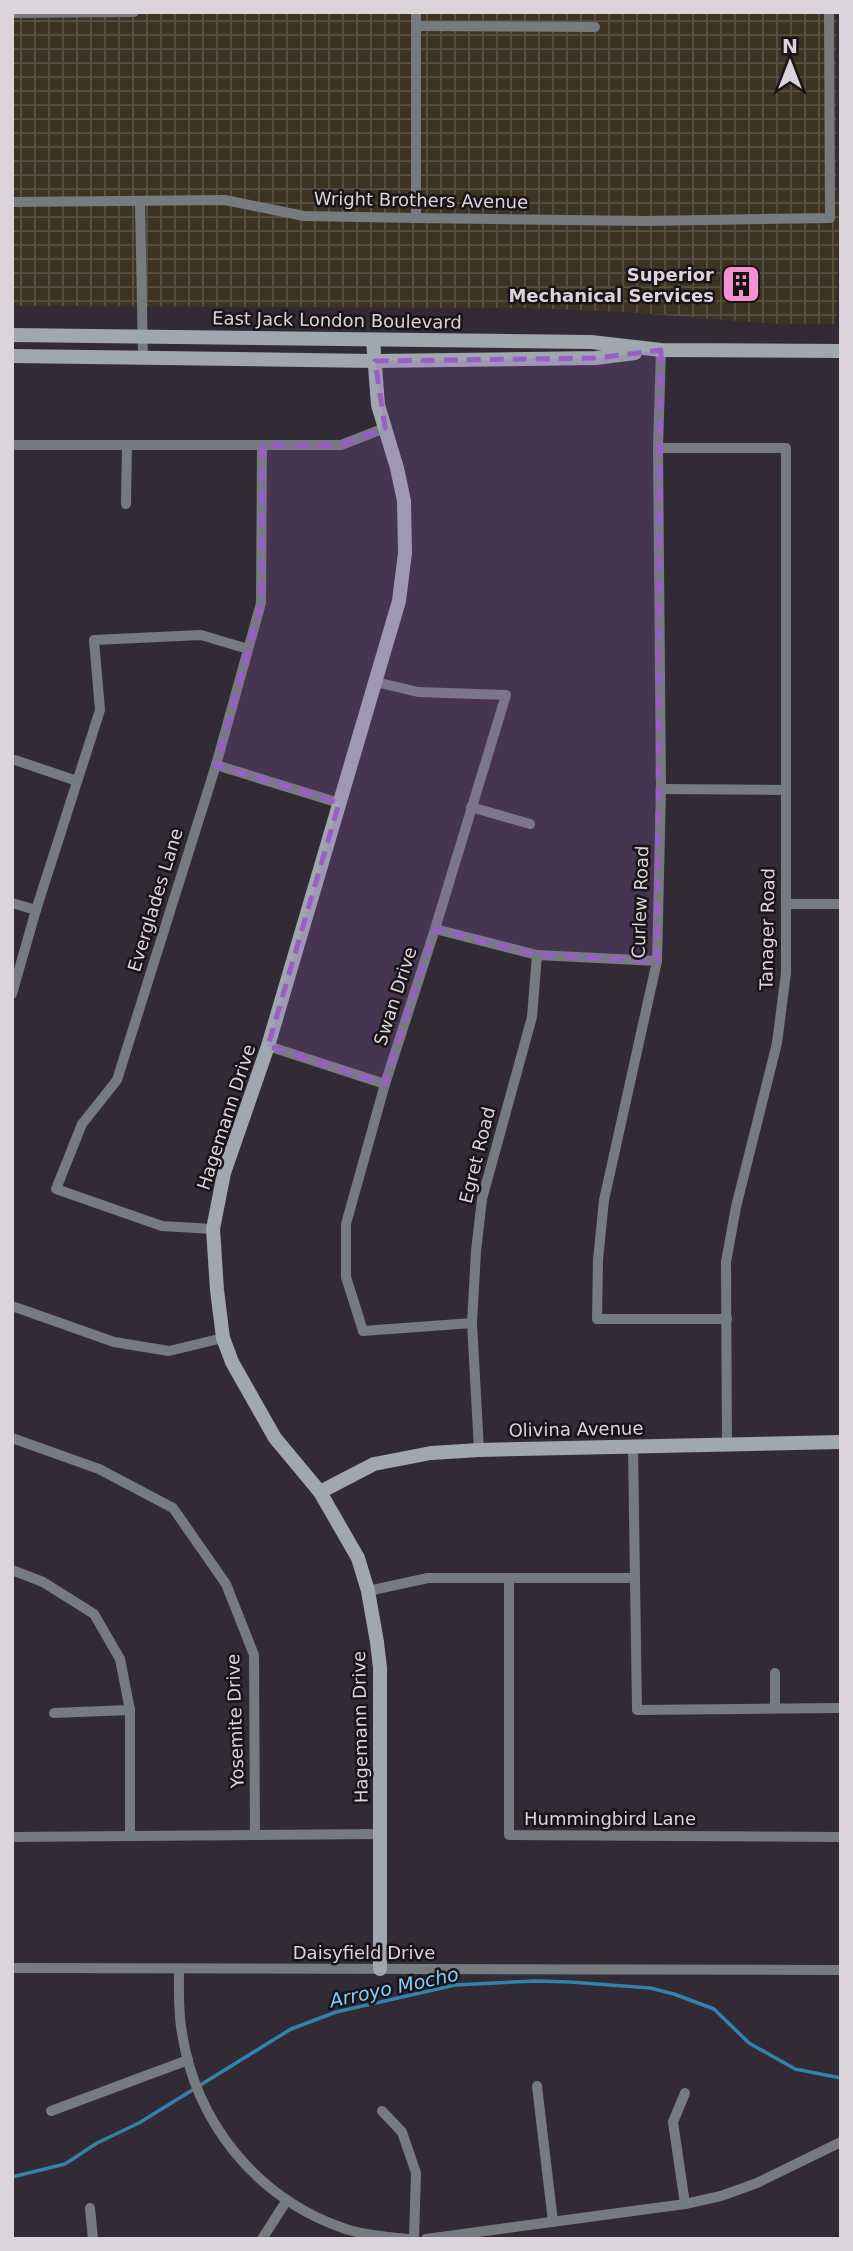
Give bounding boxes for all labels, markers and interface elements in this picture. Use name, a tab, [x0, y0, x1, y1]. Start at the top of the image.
north arrow	[755, 28, 825, 98]
text: N	[782, 35, 798, 57]
street label: Wright Brothers Avenue	[314, 188, 528, 212]
building icon: Superior Mechanical Services	[720, 263, 762, 305]
place label: Superior Mechanical Services	[508, 264, 714, 306]
street label: East Jack London Boulevard	[212, 307, 462, 333]
street label: Everglades Lane	[123, 826, 187, 974]
street label: Curlew Road	[628, 845, 652, 959]
street label: Tanager Road	[755, 868, 779, 991]
street label: Swan Drive	[369, 944, 421, 1048]
street label: Hagemann Drive	[193, 1041, 259, 1193]
street label: Egret Road	[455, 1105, 499, 1205]
street label: Olivina Avenue	[508, 1417, 644, 1441]
street label: Hagemann Drive	[348, 1651, 372, 1803]
street label: Yosemite Drive	[222, 1653, 248, 1790]
street label: Hummingbird Lane	[524, 1808, 696, 1829]
street label: Daisyfield Drive	[293, 1942, 435, 1963]
water label: Arroyo Mocho	[326, 1963, 461, 2012]

